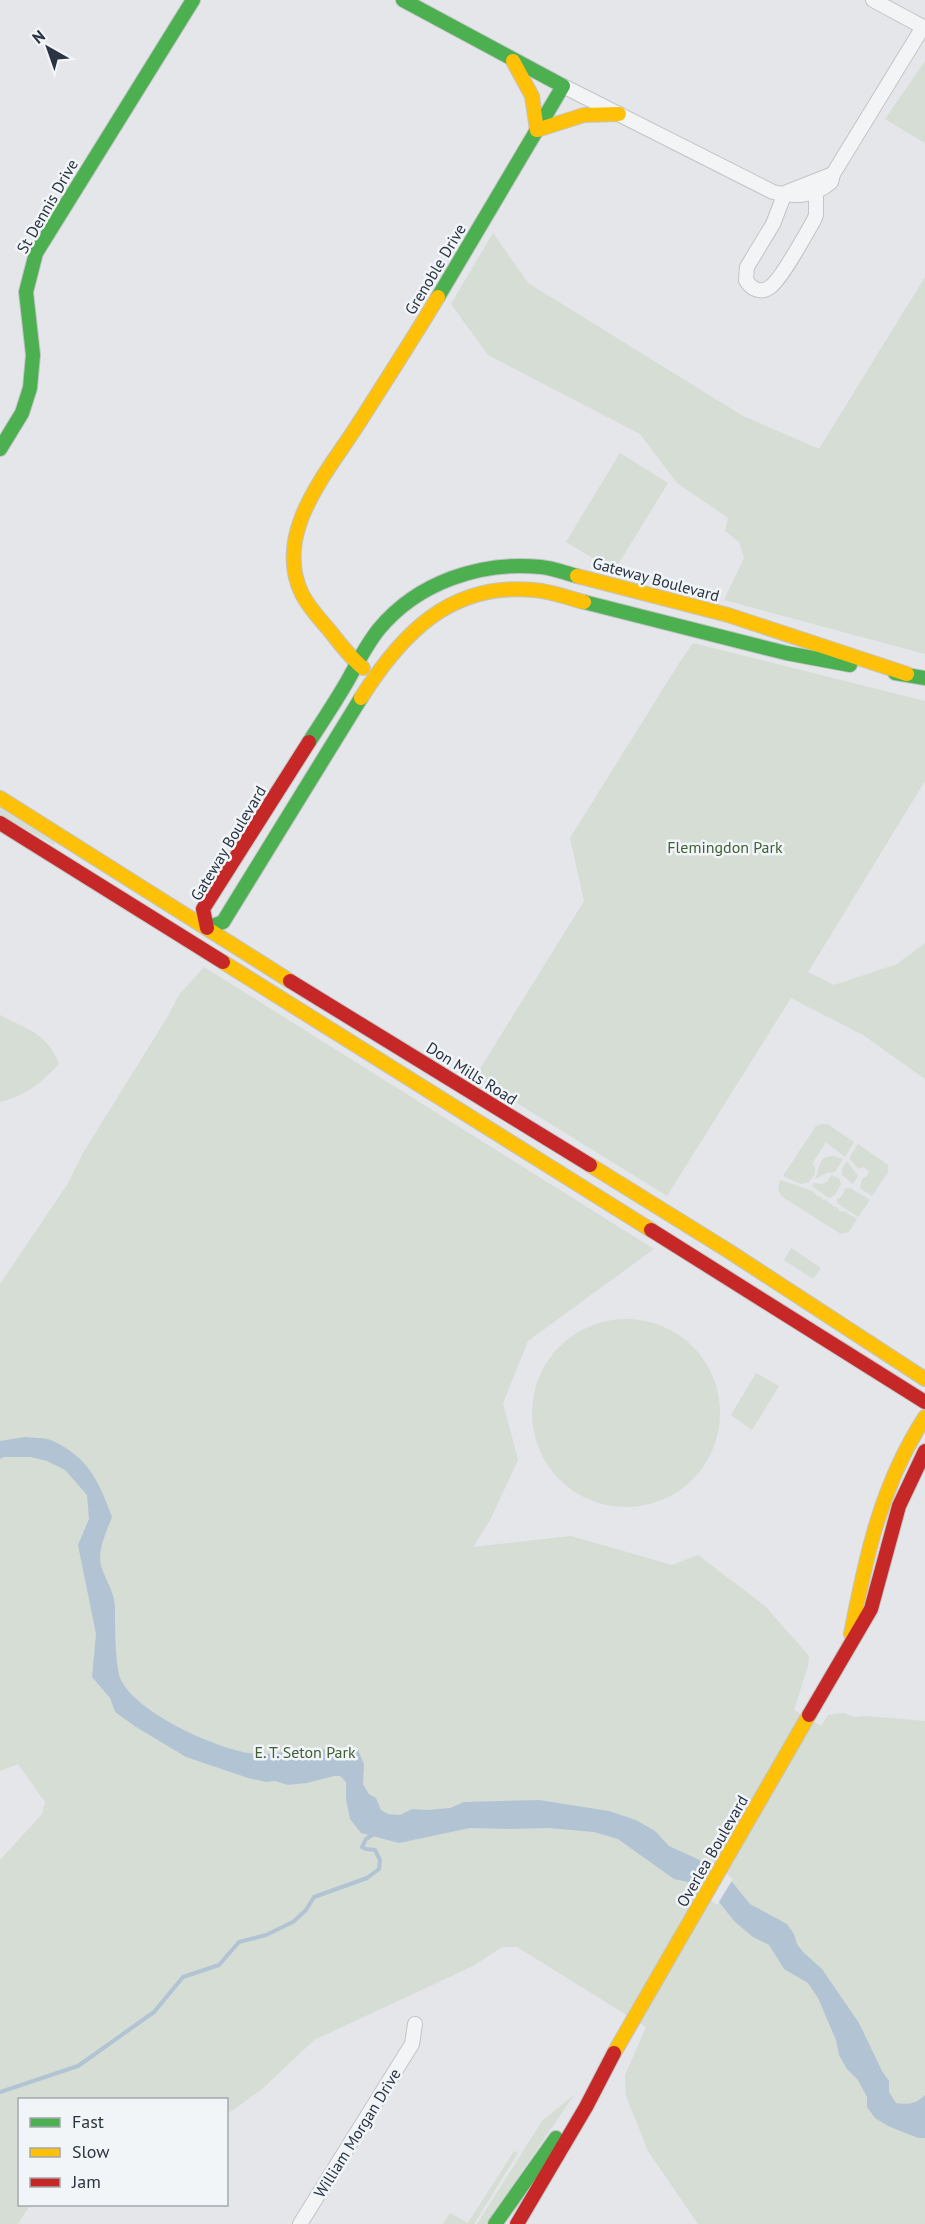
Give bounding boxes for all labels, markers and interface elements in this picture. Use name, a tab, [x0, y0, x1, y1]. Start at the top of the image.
north arrow	[18, 18, 78, 78]
text: N	[28, 25, 49, 48]
street label: St Dennis Drive	[12, 155, 82, 257]
street label: Grenoble Drive	[400, 220, 470, 318]
street label: Gateway Boulevard	[590, 552, 722, 606]
street label: Gateway Boulevard	[186, 782, 270, 904]
park label: Flemingdon Park	[667, 837, 783, 857]
street label: Don Mills Road	[423, 1037, 521, 1109]
park label: E. T. Seton Park	[254, 1742, 356, 1762]
street label: Overlea Boulevard	[672, 1792, 752, 1910]
street label: William Morgan Drive	[309, 2065, 405, 2201]
legend	[18, 2098, 228, 2206]
text: Fast	[72, 2110, 104, 2133]
text: Slow	[72, 2140, 110, 2163]
text: Jam	[71, 2170, 101, 2193]

